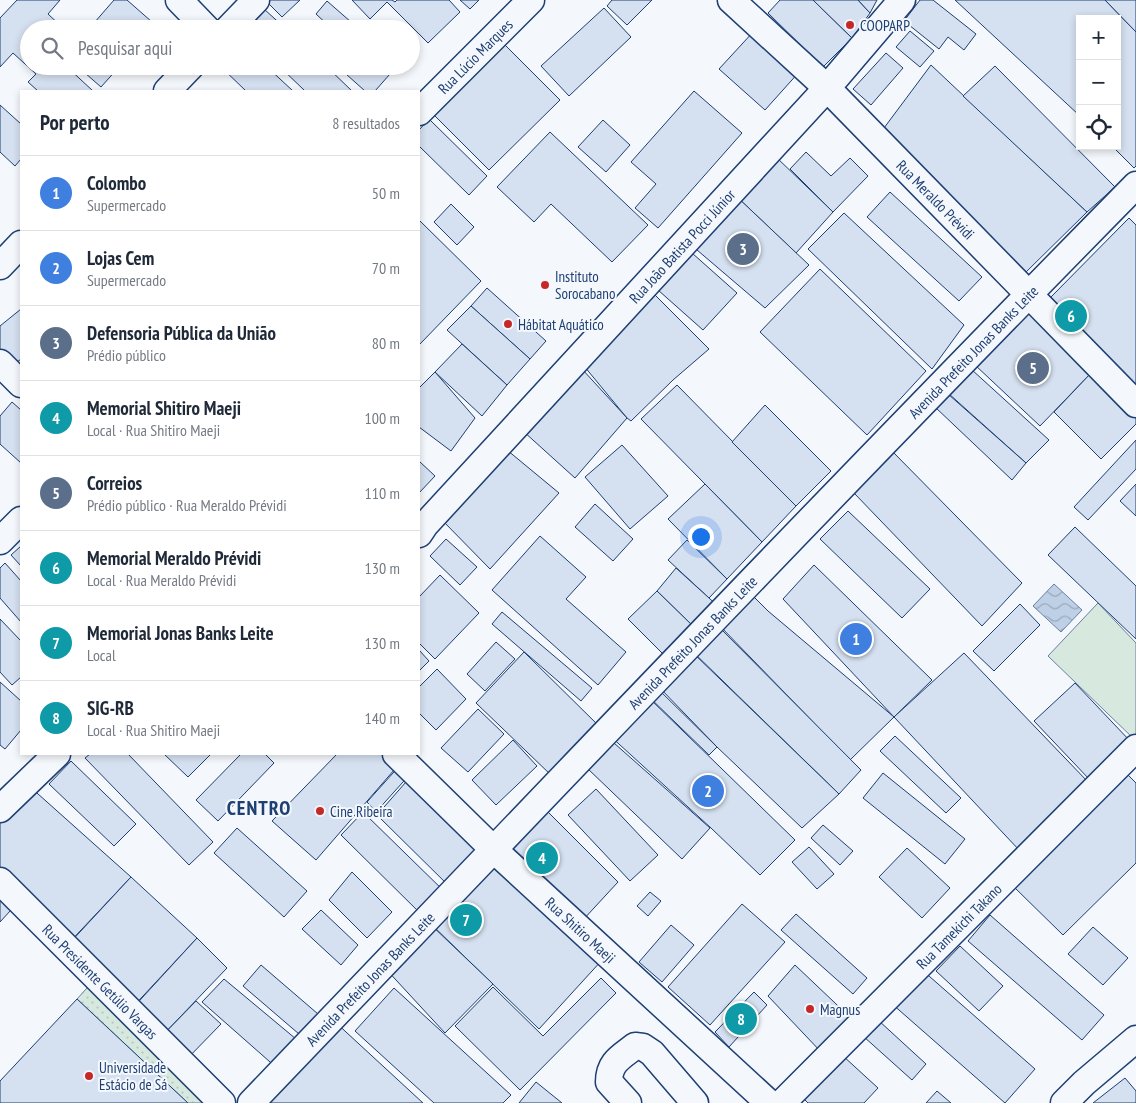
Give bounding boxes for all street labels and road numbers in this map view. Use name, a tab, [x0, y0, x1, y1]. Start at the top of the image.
street label: Rua Lúcio Marques	[434, 15, 516, 97]
street label: Rua Meraldo Prévidi	[893, 156, 979, 243]
street label: Rua João Batista Pocci Júnior	[625, 184, 739, 307]
street label: Avenida Prefeito Jonas Banks Leite	[904, 281, 1042, 422]
street label: Avenida Prefeito Jonas Banks Leite	[624, 572, 761, 713]
street label: Rua Tamekichi Takano	[912, 879, 1005, 973]
street label: Rua Shitiro Maeji	[542, 893, 620, 967]
street label: Avenida Prefeito Jonas Banks Leite	[302, 908, 438, 1050]
street label: Rua Presidente Getúlio Vargas	[39, 920, 162, 1043]

